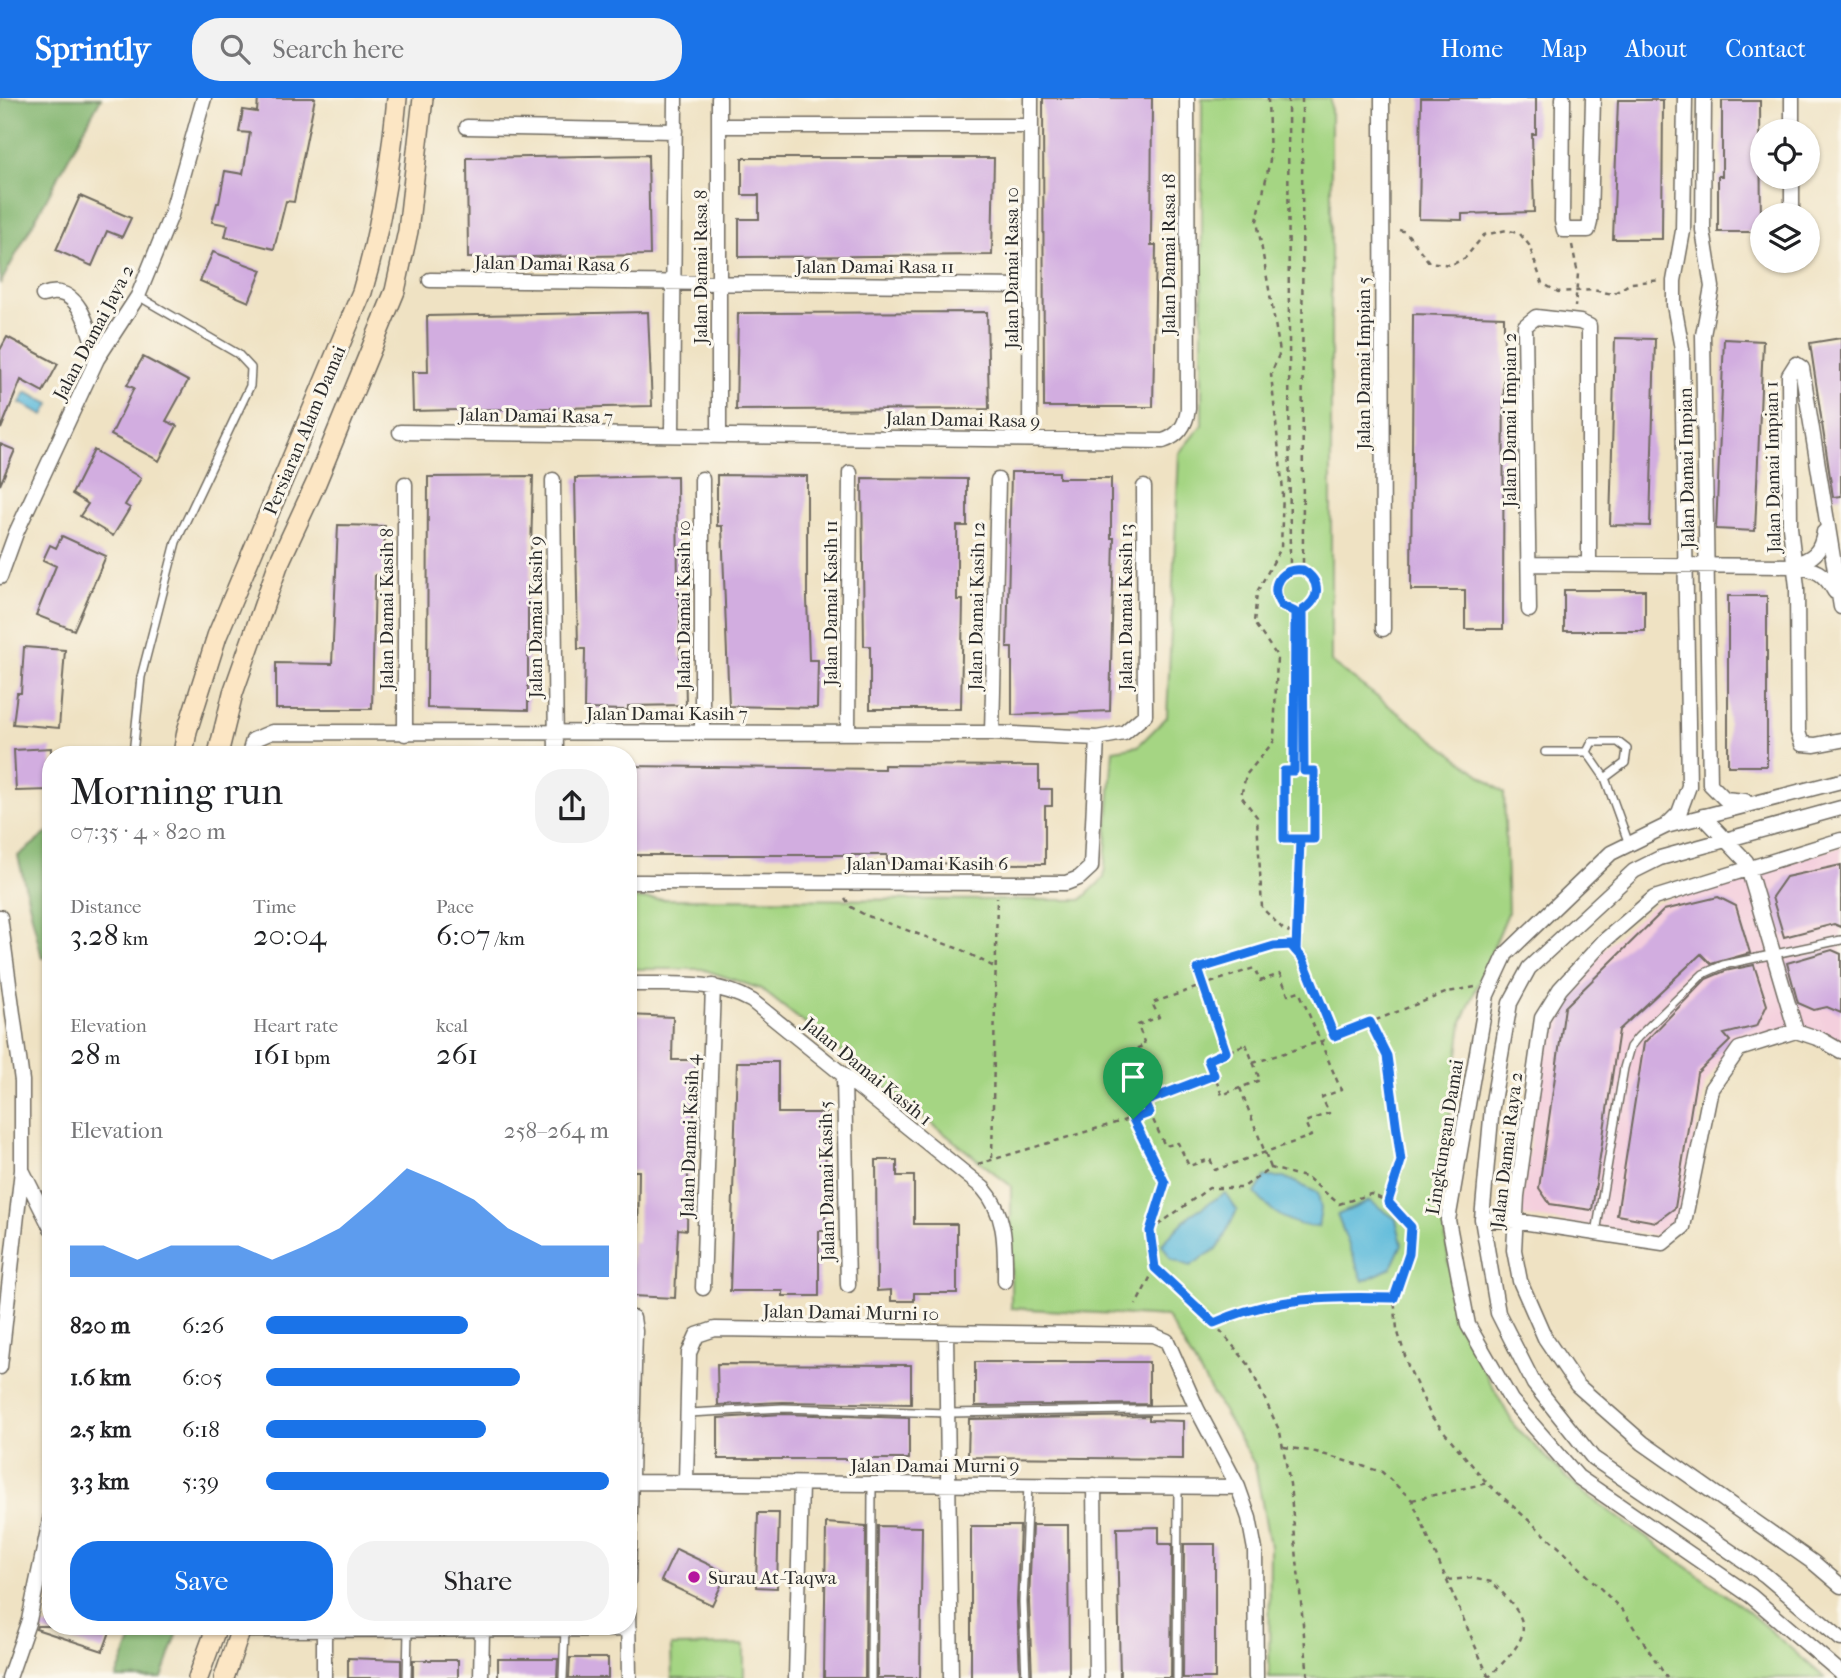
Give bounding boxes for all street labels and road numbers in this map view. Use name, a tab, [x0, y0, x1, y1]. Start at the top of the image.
street label: Jalan Damai Rasa 18	[1158, 173, 1180, 337]
street label: Jalan Damai Rasa 10	[1001, 187, 1023, 351]
street label: Jalan Damai Rasa 8	[690, 190, 712, 346]
street label: Jalan Damai Rasa 6	[472, 252, 630, 276]
street label: Jalan Damai Rasa 11	[794, 256, 954, 278]
street label: Jalan Damai Jaya 2	[48, 261, 139, 406]
street label: Jalan Damai Impian 5	[1353, 276, 1375, 452]
street label: Jalan Damai Impian 2	[1499, 332, 1521, 509]
street label: Persiaran Alam Damai	[259, 342, 351, 518]
street label: Jalan Damai Impian 1	[1761, 381, 1786, 555]
street label: Jalan Damai Impian	[1675, 387, 1699, 551]
street label: Jalan Damai Rasa 7	[457, 404, 613, 428]
street label: Jalan Damai Rasa 9	[883, 408, 1041, 432]
street label: Jalan Damai Kasih 10	[673, 520, 695, 692]
street label: Jalan Damai Kasih 11	[820, 520, 842, 688]
street label: Jalan Damai Kasih 12	[964, 521, 989, 693]
street label: Jalan Damai Kasih 13	[1115, 524, 1137, 692]
street label: Jalan Damai Kasih 8	[376, 528, 398, 692]
street label: Jalan Damai Kasih 9	[525, 536, 547, 700]
street label: Jalan Damai Kasih 7	[584, 703, 748, 725]
street label: Jalan Damai Kasih 6	[844, 853, 1009, 875]
street label: Jalan Damai Kasih 1	[797, 1012, 936, 1130]
street label: Jalan Damai Kasih 4	[676, 1053, 704, 1220]
street label: Lingkungan Damai	[1422, 1057, 1468, 1217]
street label: Jalan Damai Raya 2	[1486, 1070, 1528, 1232]
street label: Jalan Damai Kasih 5	[815, 1100, 839, 1263]
street label: Jalan Damai Murni 10	[761, 1300, 939, 1326]
street label: Jalan Damai Murni 9	[849, 1455, 1019, 1477]

